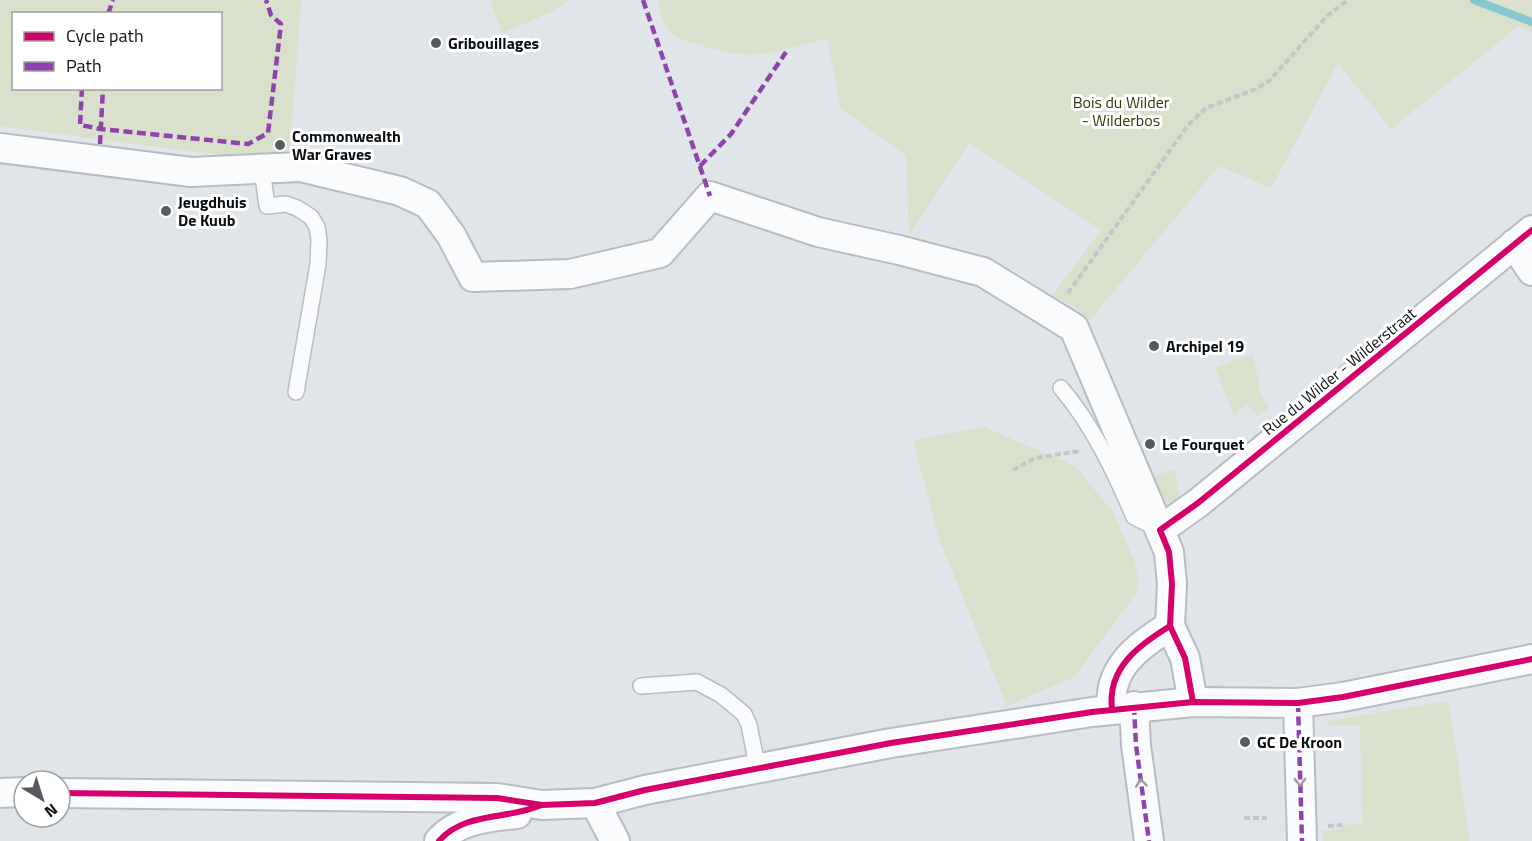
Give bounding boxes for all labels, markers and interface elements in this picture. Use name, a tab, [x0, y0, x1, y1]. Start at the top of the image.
legend	[12, 12, 222, 90]
text: Cycle path	[66, 22, 144, 49]
place label: Gribouillages	[448, 31, 539, 55]
marker: Gribouillages	[429, 36, 443, 50]
text: Path	[66, 52, 102, 79]
park label: Bois du Wilder - Wilderbos	[1073, 90, 1170, 132]
place label: Commonwealth War Graves	[292, 124, 401, 166]
marker: Commonwealth War Graves	[273, 138, 287, 152]
place label: Jeugdhuis De Kuub	[178, 190, 246, 232]
marker: Jeugdhuis De Kuub	[159, 204, 173, 218]
street label: Rue du Wilder - Wilderstraat	[1257, 301, 1421, 441]
place label: Archipel 19	[1166, 334, 1244, 358]
marker: Archipel 19	[1147, 339, 1161, 353]
place label: Le Fourquet	[1162, 432, 1244, 456]
marker: Le Fourquet	[1143, 437, 1157, 451]
place label: GC De Kroon	[1257, 730, 1342, 754]
marker: GC De Kroon	[1238, 735, 1252, 749]
north arrow	[12, 769, 72, 829]
one-way arrow	[1294, 778, 1307, 787]
one-way arrow	[1135, 779, 1147, 788]
text: N	[39, 798, 63, 824]

